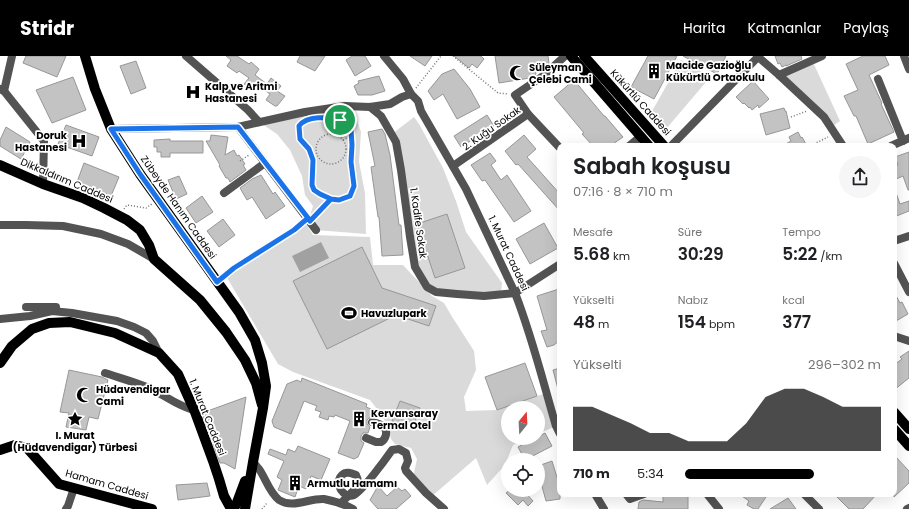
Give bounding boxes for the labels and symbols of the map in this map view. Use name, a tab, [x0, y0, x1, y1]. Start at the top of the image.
place label: Macide Gazioğlu Kükürtlü Ortaokulu	[666, 58, 765, 85]
place label: Süleyman Çelebi Cami	[529, 60, 592, 87]
building icon: Macide Gazioğlu Kükürtlü Ortaokulu	[645, 62, 663, 80]
mosque icon: Süleyman Çelebi Cami	[508, 64, 526, 82]
street label: Kükürtlü Caddesi	[607, 66, 675, 139]
place label: Kalp ve Aritmi Hastanesi	[205, 79, 277, 106]
hospital icon: Kalp ve Aritmi Hastanesi	[184, 83, 202, 101]
street label: 2. Kuğu Sokak	[459, 102, 524, 154]
pin	[323, 103, 357, 137]
place label: Doruk Hastanesi	[15, 128, 68, 155]
hospital icon: Doruk Hastanesi	[70, 132, 88, 150]
street label: Zübeyde Hanım Caddesi	[137, 152, 220, 262]
street label: Dikkaldırım Caddesi	[18, 154, 115, 207]
street label: 1. Kadife Sokak	[406, 187, 431, 260]
street label: 1. Murat Caddesi	[484, 213, 533, 293]
sports icon: Havuzlupark	[340, 304, 358, 322]
place label: Havuzlupark	[361, 306, 428, 321]
street label: 1. Murat Caddesi	[185, 377, 230, 458]
place label: Hüdavendigar Cami	[96, 382, 171, 409]
mosque icon: Hüdavendigar Cami	[75, 386, 93, 404]
north arrow	[501, 401, 545, 445]
place label: Kervansaray Termal Otel	[371, 406, 439, 433]
place icon: I. Murat (Hüdavendigar) Türbesi	[66, 410, 84, 428]
building icon: Kervansaray Termal Otel	[350, 410, 368, 428]
place label: I. Murat (Hüdavendigar) Türbesi	[13, 428, 137, 455]
street label: Hamam Caddesi	[64, 465, 150, 503]
building icon: Armutlu Hamamı	[286, 474, 304, 492]
place label: Armutlu Hamamı	[307, 476, 397, 491]

